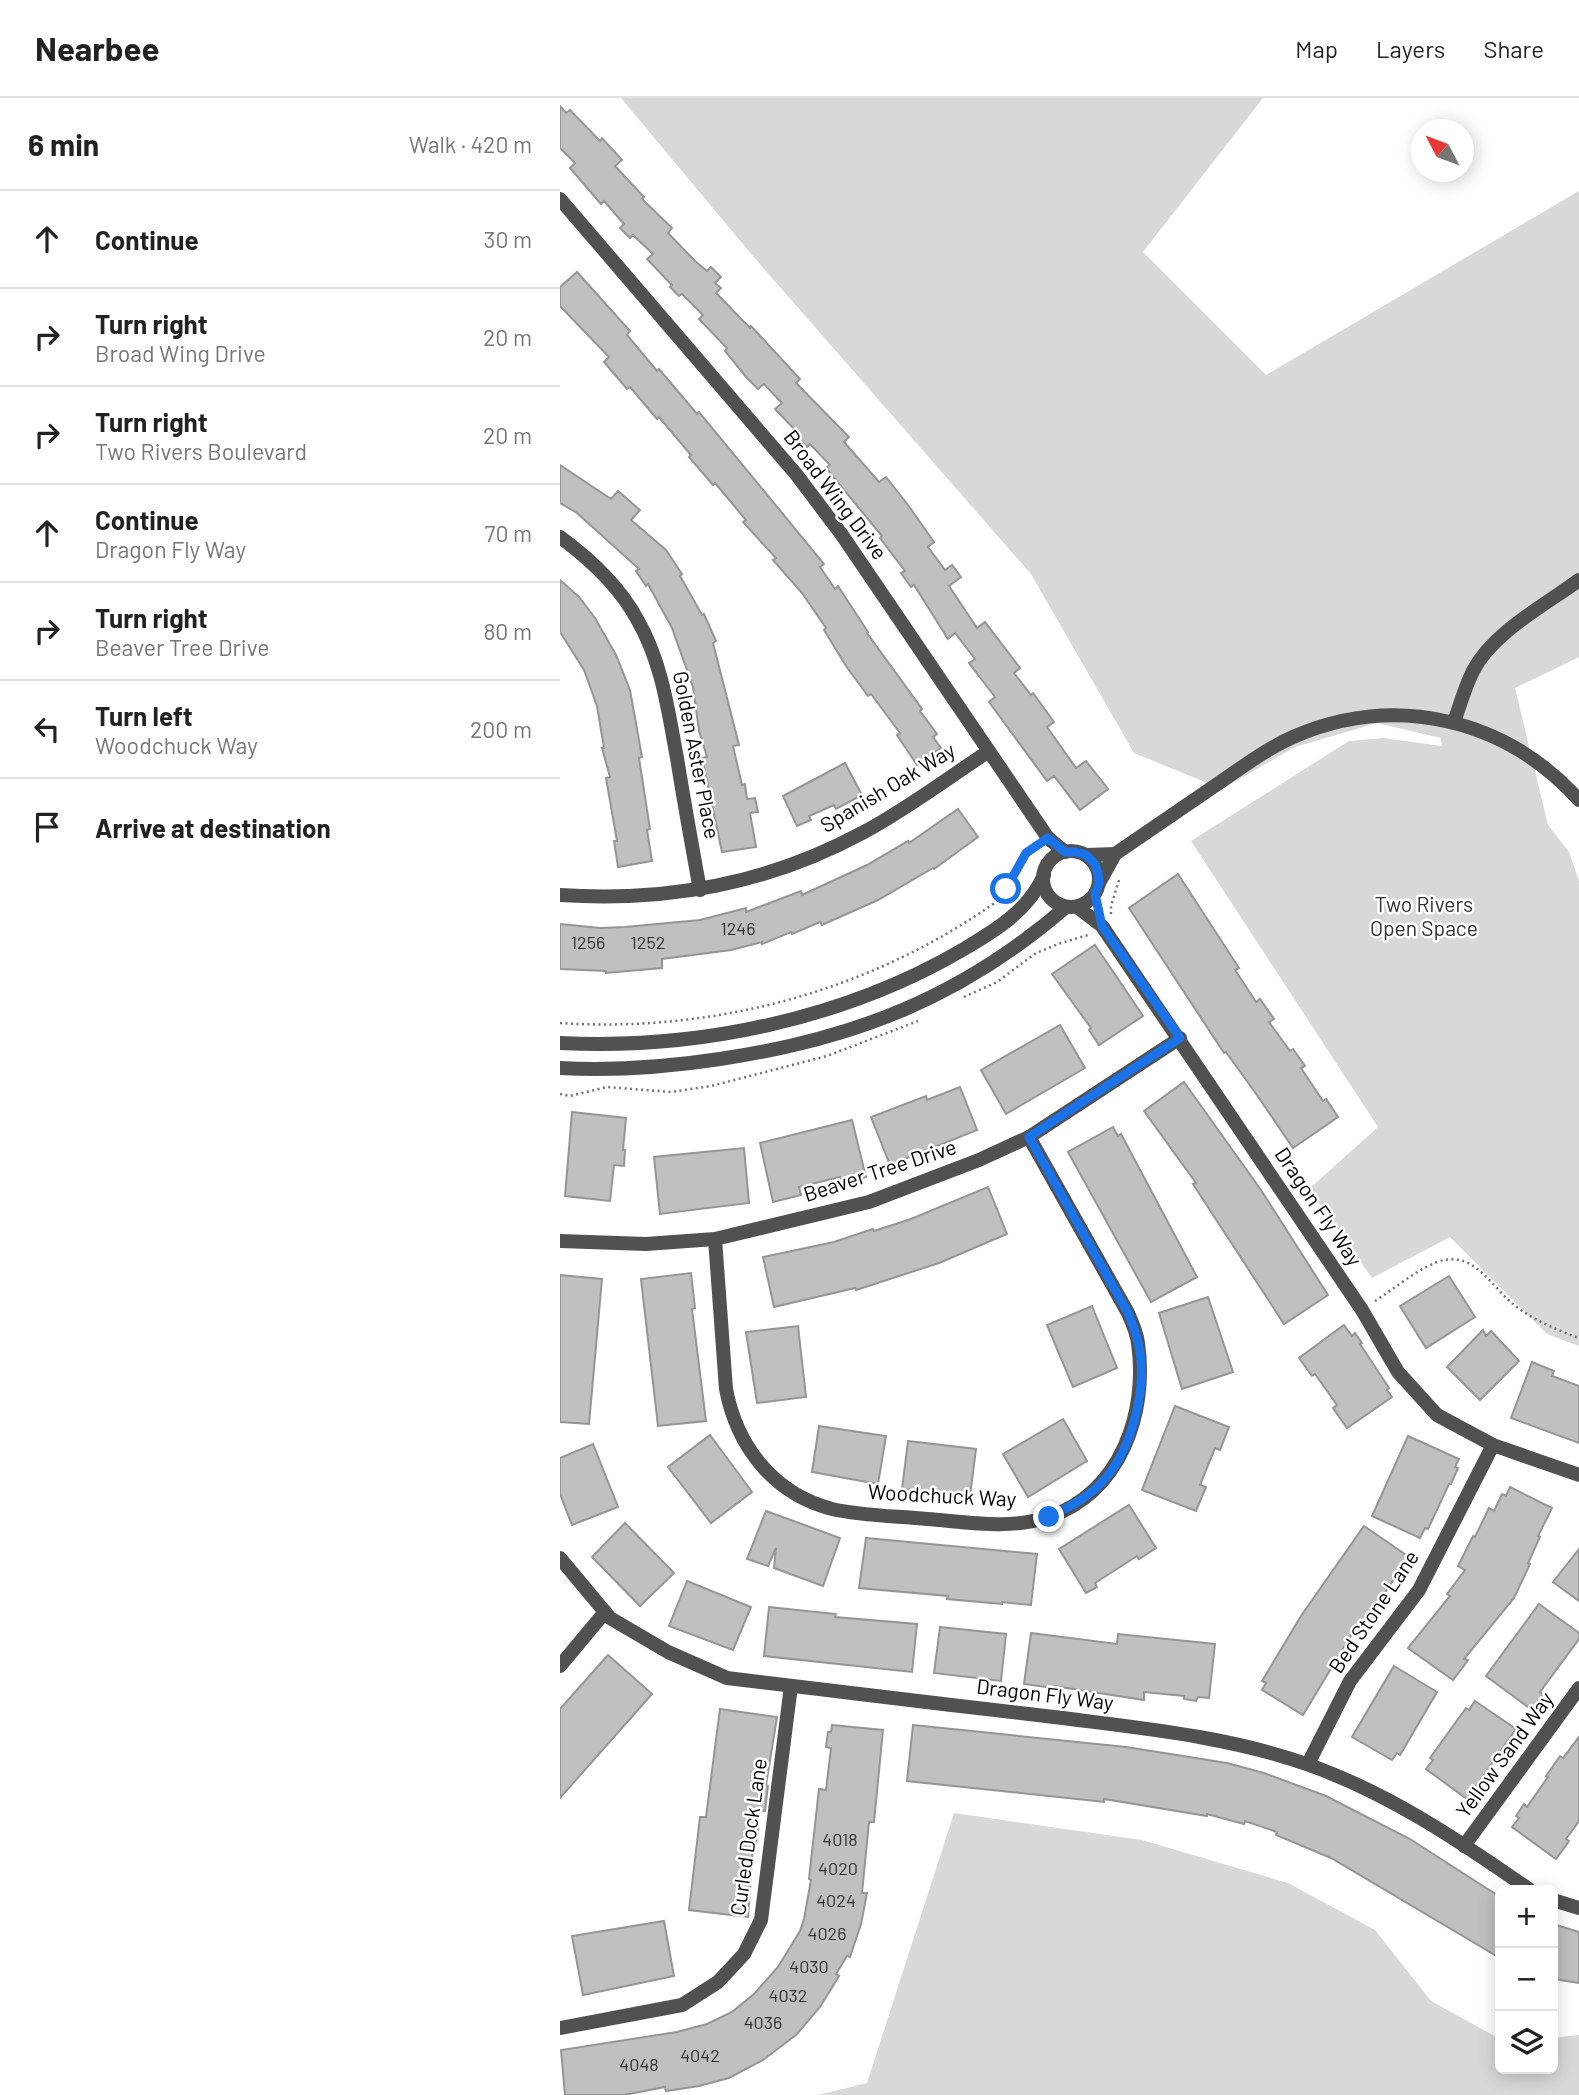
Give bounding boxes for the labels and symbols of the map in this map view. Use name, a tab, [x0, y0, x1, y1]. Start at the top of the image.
north arrow	[1411, 119, 1474, 182]
street label: Broad Wing Drive	[779, 424, 893, 564]
street label: Golden Aster Place	[669, 669, 726, 841]
street label: Spanish Oak Way	[815, 736, 959, 837]
route start	[990, 873, 1021, 904]
park label: Two Rivers Open Space	[1370, 891, 1478, 940]
house number: 1246	[720, 917, 756, 939]
house number: 1256	[571, 931, 605, 953]
house number: 1252	[631, 931, 665, 953]
street label: Beaver Tree Drive	[800, 1133, 959, 1206]
street label: Dragon Fly Way	[1270, 1142, 1368, 1271]
street label: Woodchuck Way	[867, 1478, 1017, 1511]
route end	[1033, 1501, 1064, 1532]
street label: Bed Stone Lane	[1323, 1545, 1423, 1677]
street label: Dragon Fly Way	[975, 1673, 1115, 1714]
street label: Yellow Sand Way	[1450, 1686, 1558, 1822]
street label: Curled Dock Lane	[724, 1757, 771, 1917]
house number: 4018	[822, 1828, 858, 1850]
house number: 4020	[818, 1857, 858, 1879]
house number: 4024	[816, 1889, 856, 1911]
house number: 4026	[807, 1922, 847, 1944]
house number: 4030	[789, 1955, 829, 1977]
house number: 4032	[768, 1984, 808, 2006]
house number: 4036	[744, 2011, 782, 2033]
house number: 4042	[680, 2044, 720, 2066]
house number: 4048	[619, 2053, 659, 2075]

